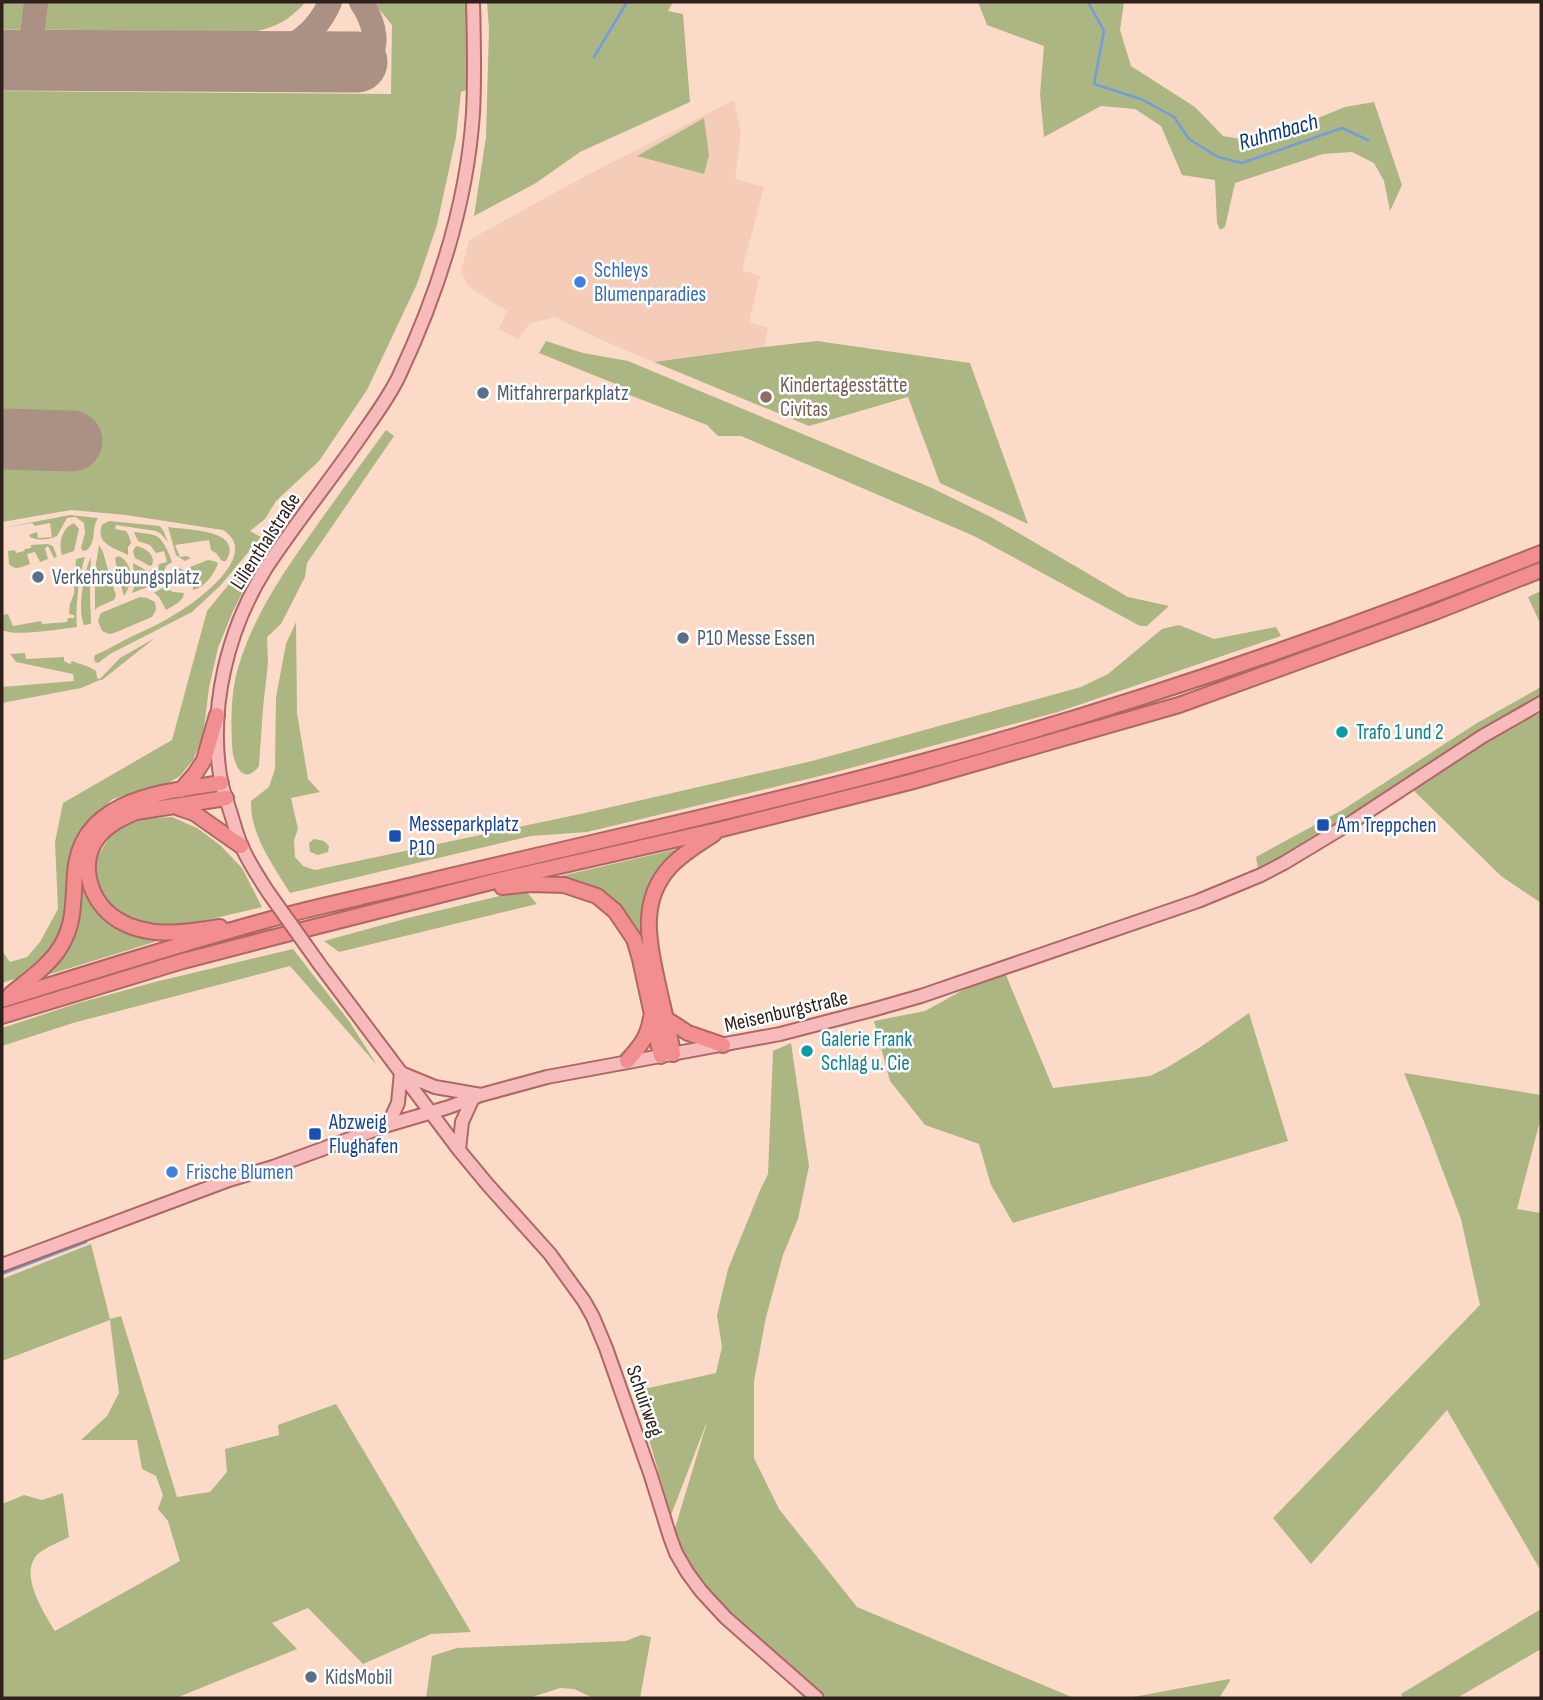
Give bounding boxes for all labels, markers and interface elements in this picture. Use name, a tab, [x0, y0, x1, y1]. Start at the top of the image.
water label: Ruhmbach	[1235, 107, 1321, 157]
place label: Schleys Blumenparadies	[594, 258, 706, 307]
marker: Schleys Blumenparadies	[572, 274, 588, 290]
place label: Kindertagesstätte Civitas	[780, 373, 907, 422]
place label: Mitfahrerparkplatz	[497, 381, 629, 406]
marker: Mitfahrerparkplatz	[475, 385, 491, 401]
marker: Kindertagesstätte Civitas	[758, 389, 774, 405]
street label: Lilienthalstraße	[225, 488, 306, 594]
place label: Verkehrsübungsplatz	[52, 565, 200, 590]
marker: Verkehrsübungsplatz	[30, 569, 46, 585]
place label: P10 Messe Essen	[697, 626, 815, 651]
marker: P10 Messe Essen	[675, 630, 691, 646]
place label: Trafo 1 und 2	[1356, 720, 1444, 745]
marker: Trafo 1 und 2	[1334, 724, 1350, 740]
place label: Messeparkplatz P10	[409, 812, 519, 861]
place label: Am Treppchen	[1336, 813, 1437, 838]
marker: Am Treppchen	[1315, 817, 1331, 833]
marker: Messeparkplatz P10	[387, 828, 403, 844]
street label: Meisenburgstraße	[722, 985, 850, 1038]
place label: Galerie Frank Schlag u. Cie	[821, 1027, 912, 1076]
marker: Galerie Frank Schlag u. Cie	[799, 1043, 815, 1059]
place label: Abzweig Flughafen	[328, 1110, 398, 1159]
marker: Abzweig Flughafen	[307, 1126, 323, 1142]
place label: Frische Blumen	[186, 1160, 294, 1185]
marker: Frische Blumen	[164, 1164, 180, 1180]
street label: Schuirweg	[621, 1362, 668, 1440]
place label: KidsMobil	[325, 1665, 392, 1690]
marker: KidsMobil	[303, 1669, 319, 1685]

